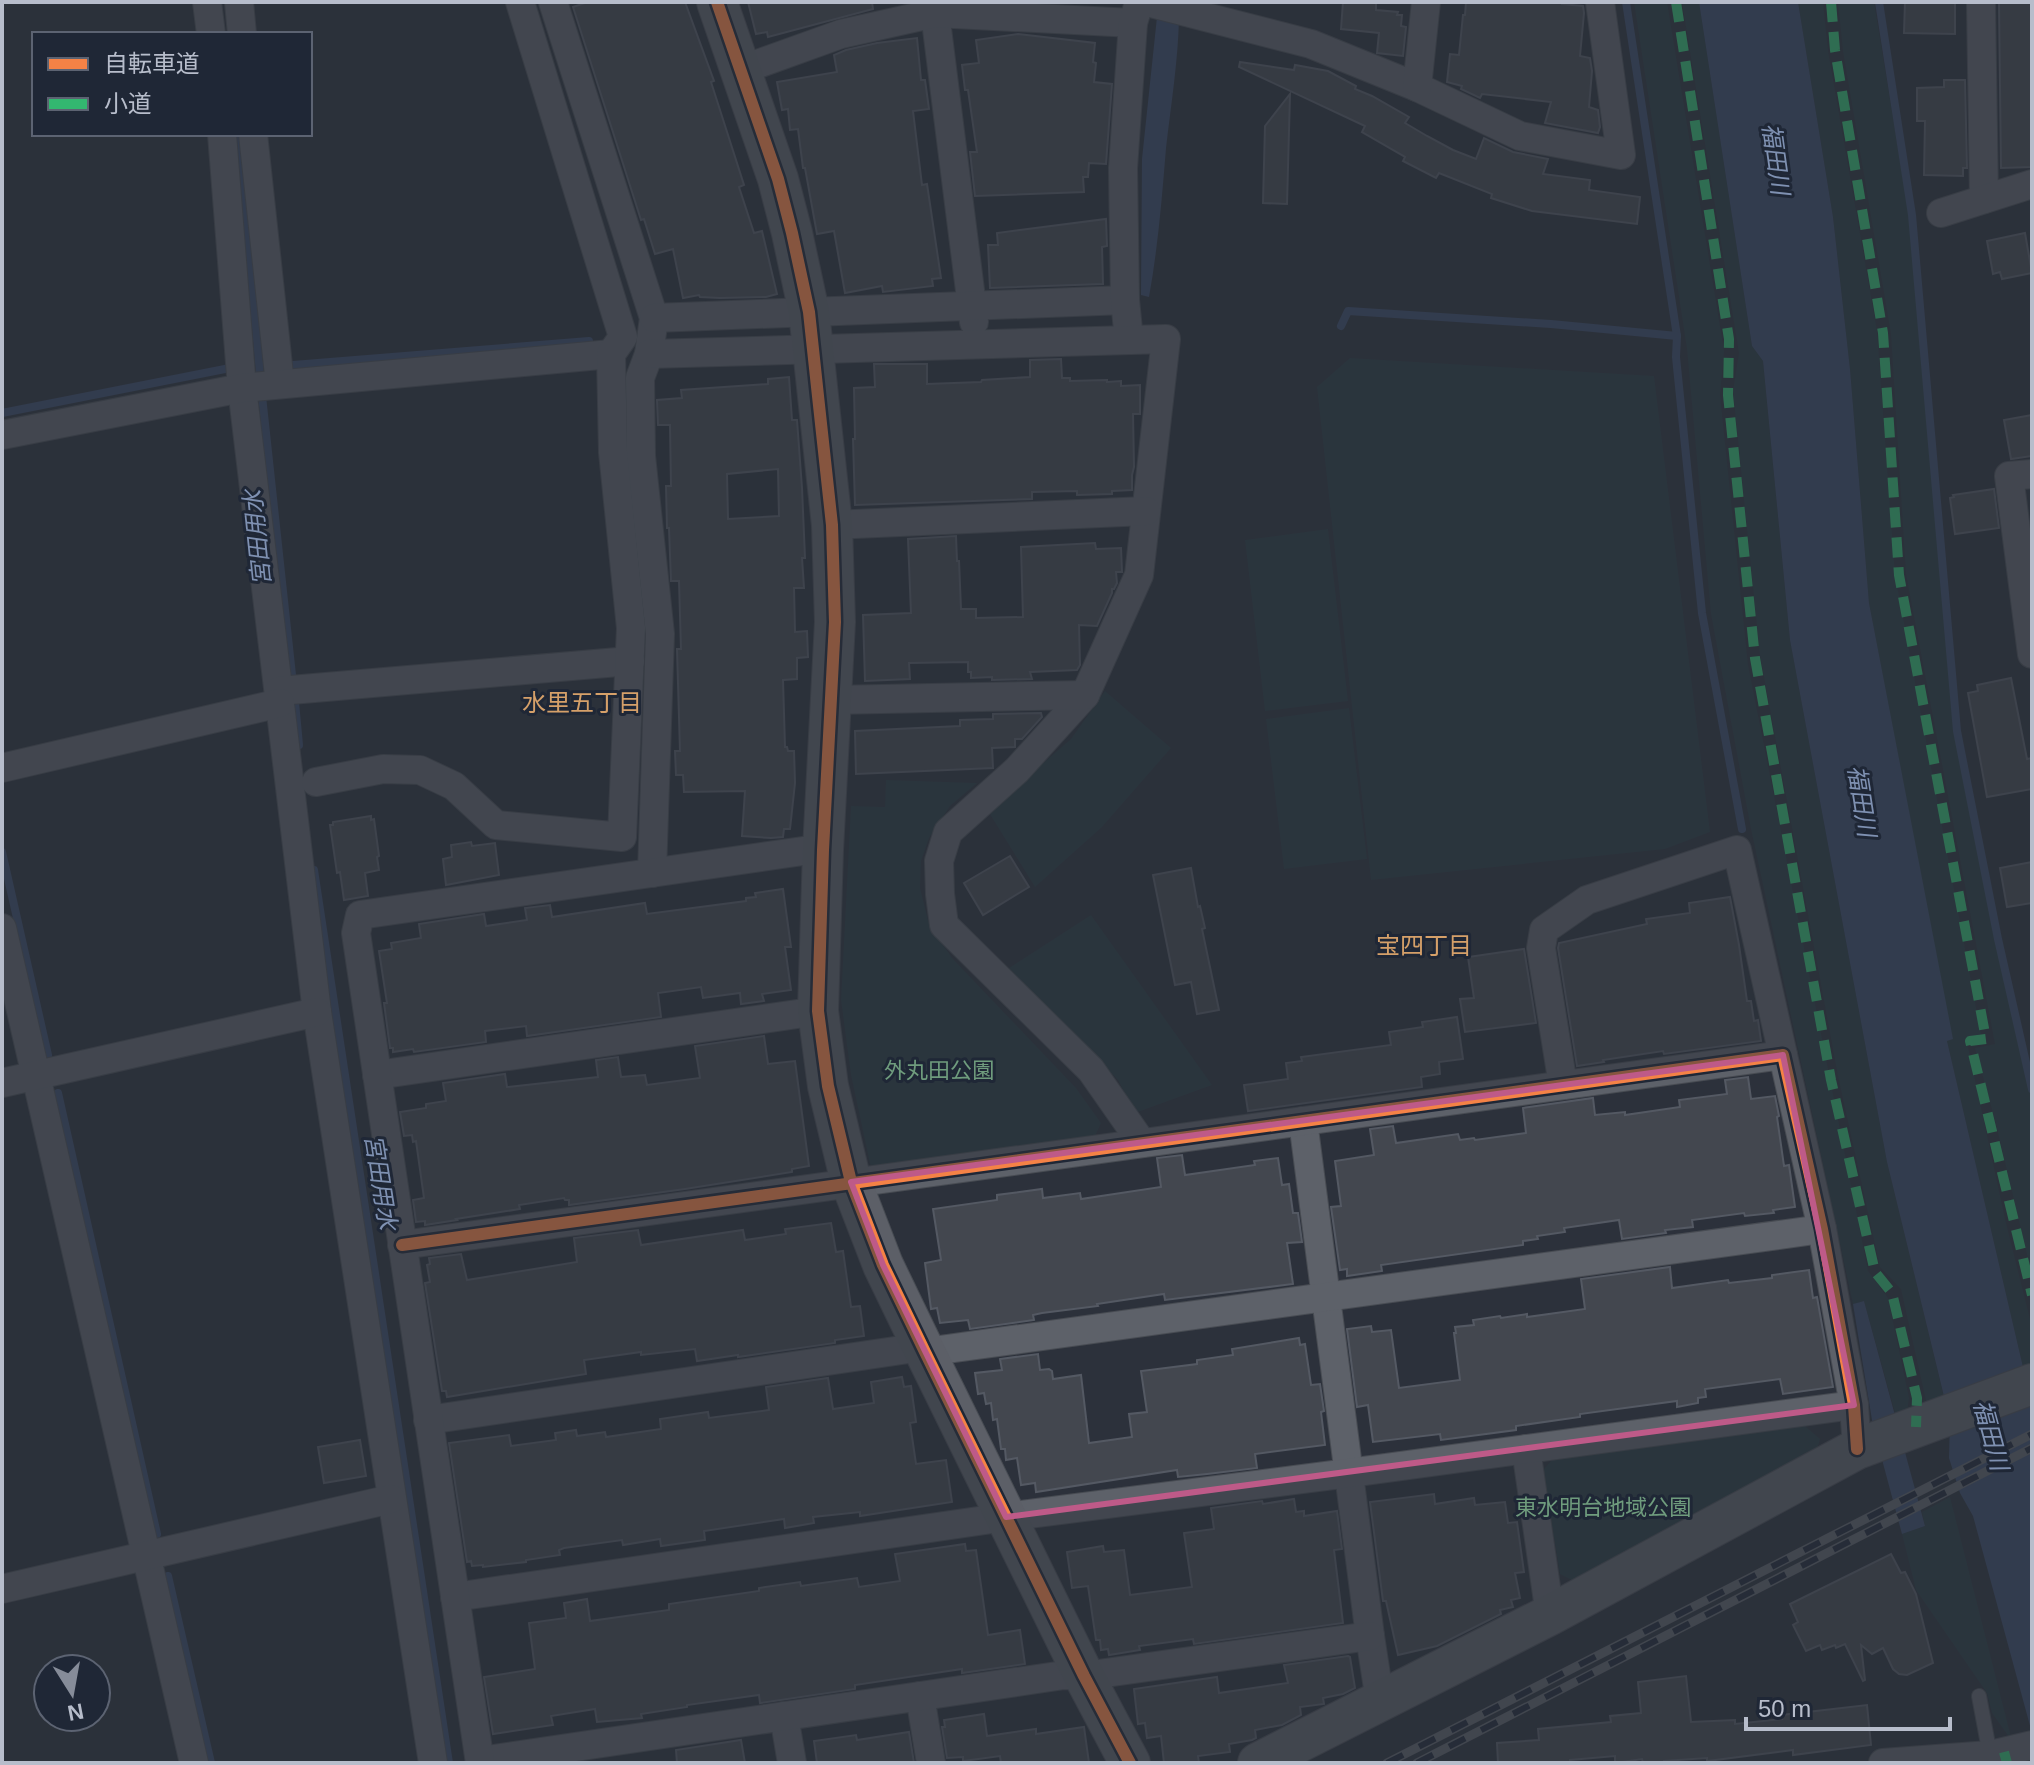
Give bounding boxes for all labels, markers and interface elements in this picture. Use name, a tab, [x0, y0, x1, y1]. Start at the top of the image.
legend	[32, 32, 312, 136]
text: 自転車道	[104, 50, 200, 77]
text: 小道	[104, 90, 152, 117]
water label: 福田川	[1758, 121, 1795, 199]
water label: 宮田用水	[238, 486, 275, 587]
district label: 水里五丁目	[522, 689, 642, 716]
water label: 福田川	[1843, 763, 1881, 842]
district label: 宝四丁目	[1376, 932, 1472, 959]
park label: 外丸田公園	[884, 1058, 994, 1083]
water label: 宮田用水	[360, 1132, 402, 1234]
water label: 福田川	[1969, 1397, 2014, 1476]
park label: 東水明台地域公園	[1515, 1495, 1691, 1520]
north arrow	[32, 1653, 112, 1733]
scale bar	[1746, 1681, 1950, 1731]
text: 50 m	[1758, 1695, 1811, 1722]
text: N	[66, 1698, 86, 1726]

